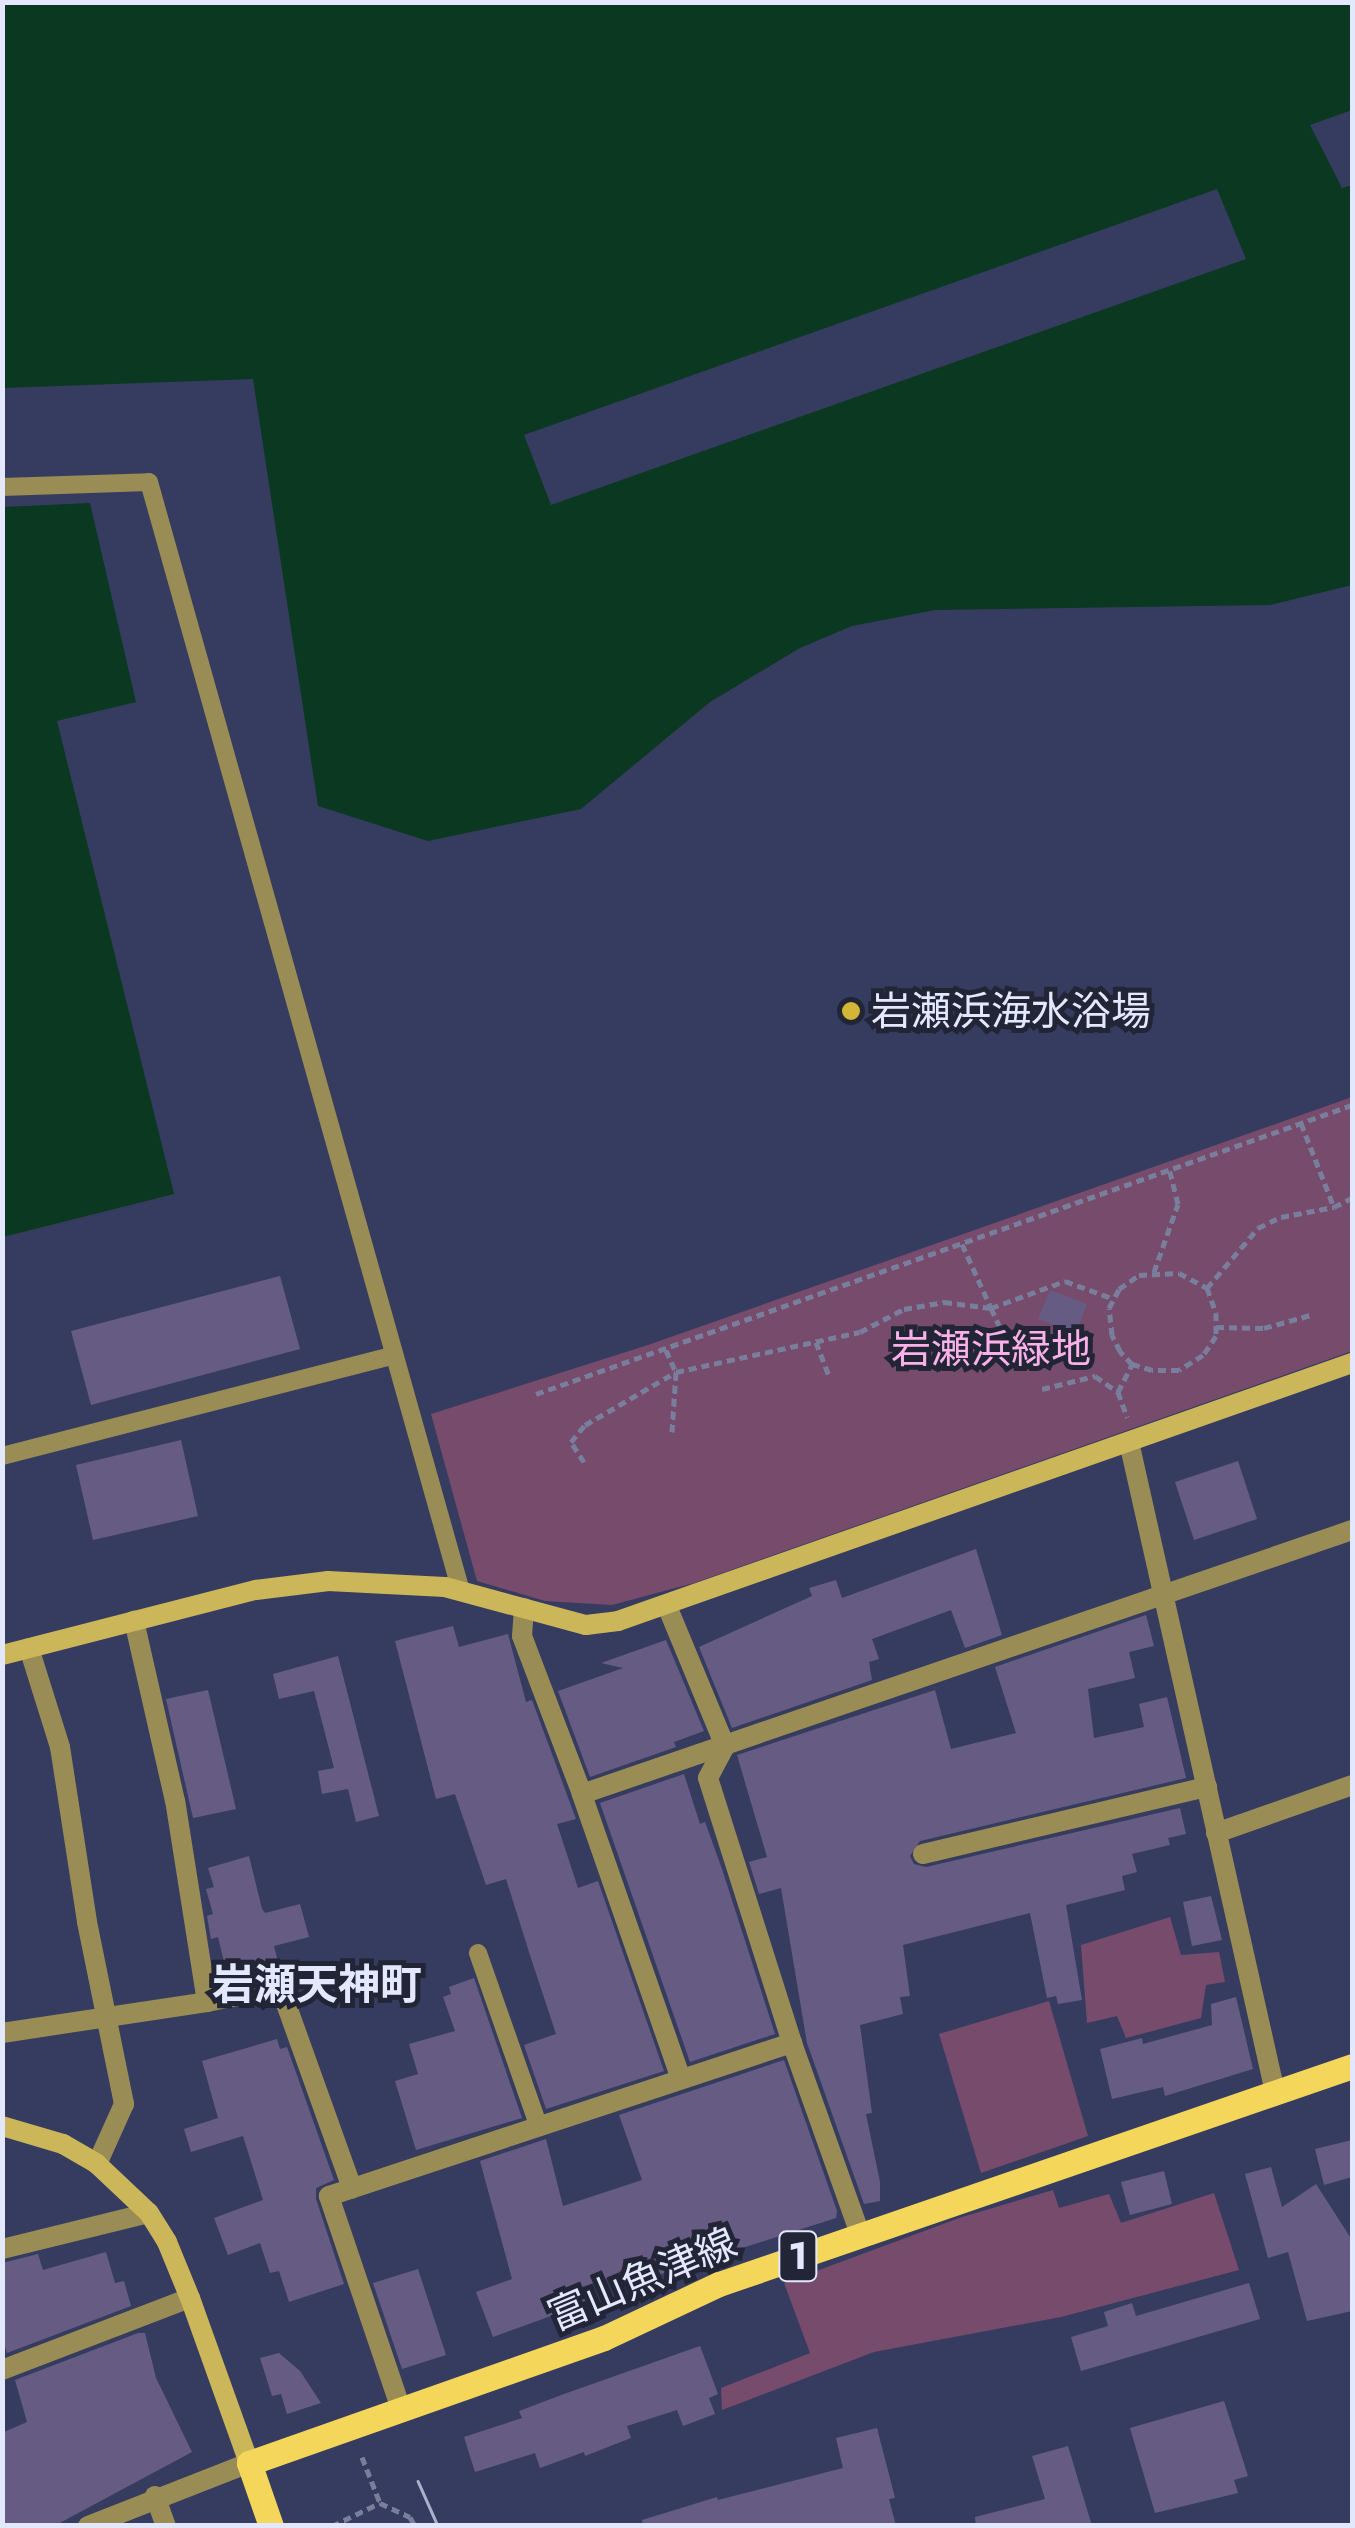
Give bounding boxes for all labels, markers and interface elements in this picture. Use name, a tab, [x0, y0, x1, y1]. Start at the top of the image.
place label: 岩瀬浜海水浴場	[871, 987, 1151, 1035]
marker: 岩瀬浜海水浴場	[840, 1000, 862, 1022]
park label: 岩瀬浜緑地	[891, 1325, 1091, 1373]
district label: 岩瀬天神町	[212, 1960, 422, 2010]
street label: 富山魚津線	[541, 2218, 743, 2340]
road number: 1	[778, 2223, 818, 2289]

